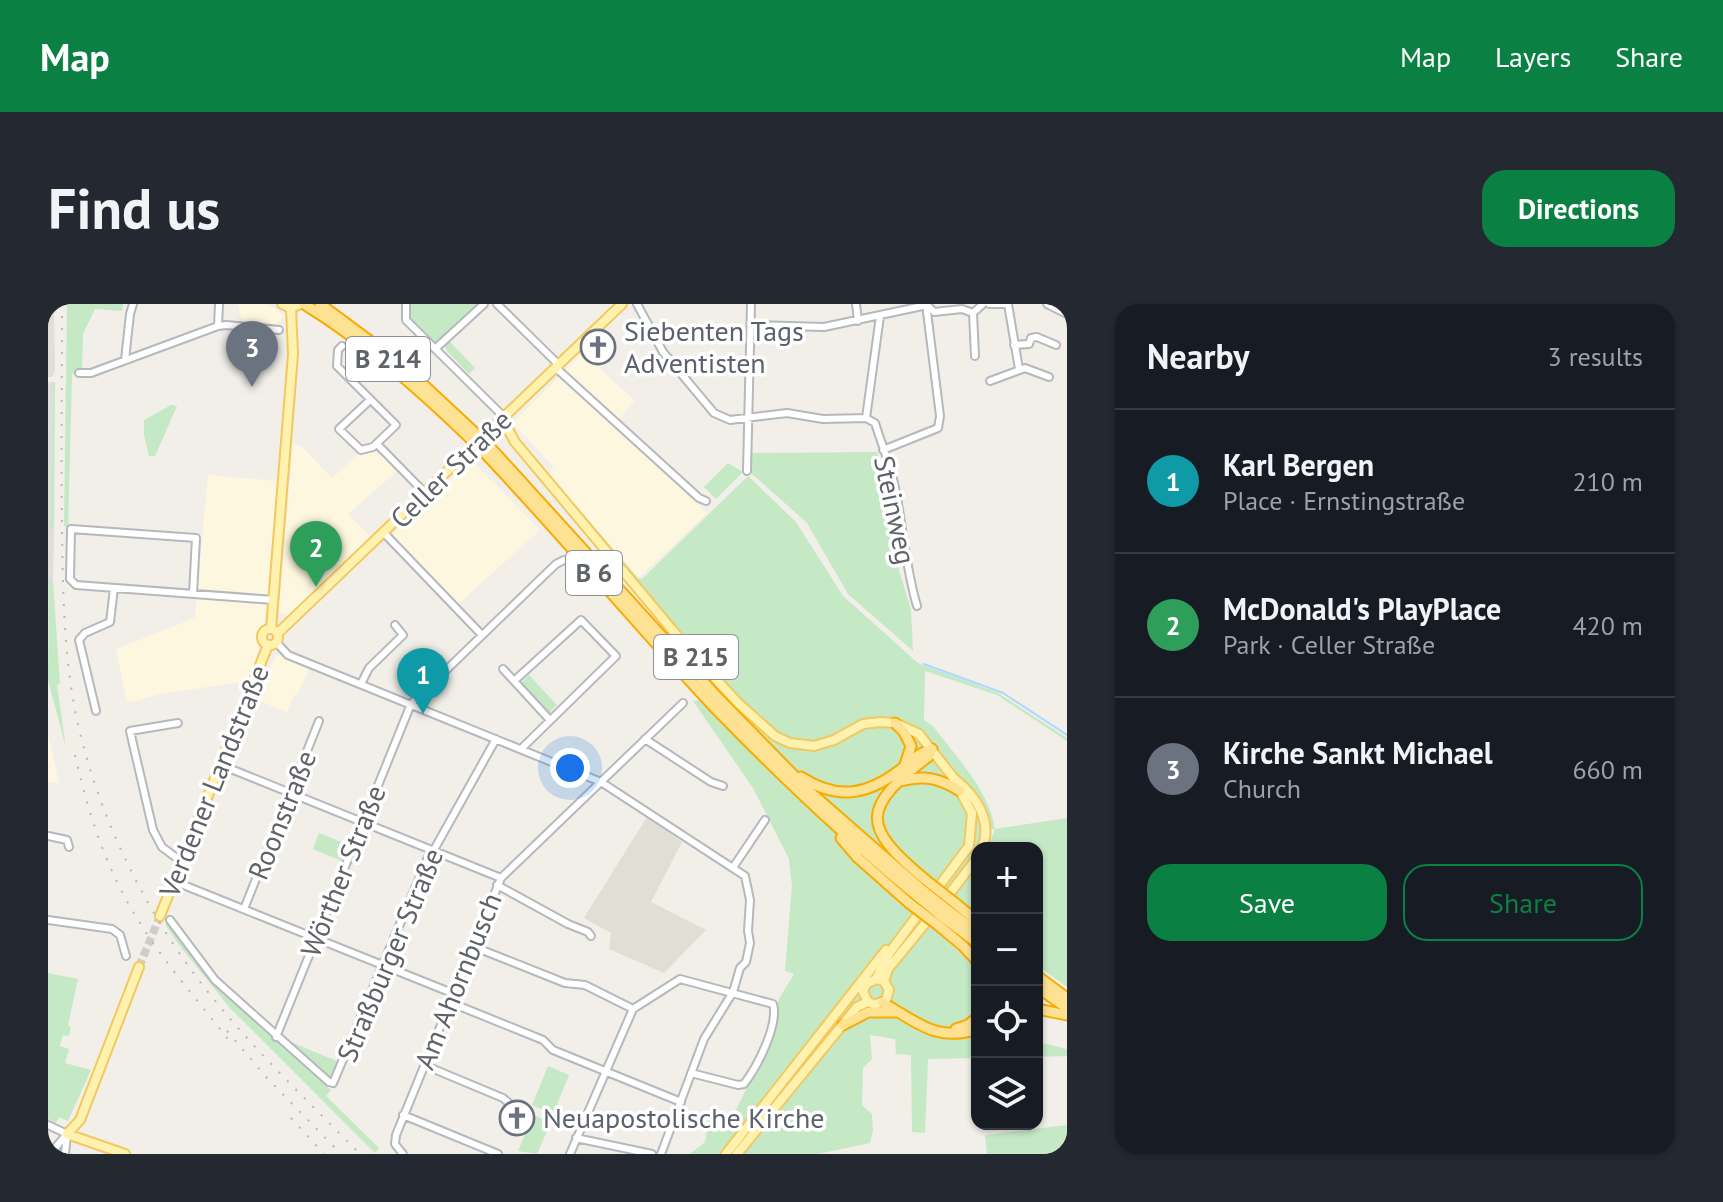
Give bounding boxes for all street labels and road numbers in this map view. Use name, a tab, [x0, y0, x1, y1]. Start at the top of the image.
road number: B 214	[346, 337, 430, 381]
street label: Celler Straße	[382, 401, 519, 536]
street label: Steinweg	[866, 452, 925, 568]
road number: B 6	[566, 551, 622, 595]
road number: B 215	[654, 635, 738, 679]
street label: Verdener Landstraße	[150, 659, 277, 903]
street label: Roonstraße	[239, 745, 324, 885]
street label: Wörther Straße	[291, 780, 394, 962]
street label: Straßburger Straße	[328, 842, 451, 1067]
street label: Am Ahornbusch	[405, 887, 510, 1075]

